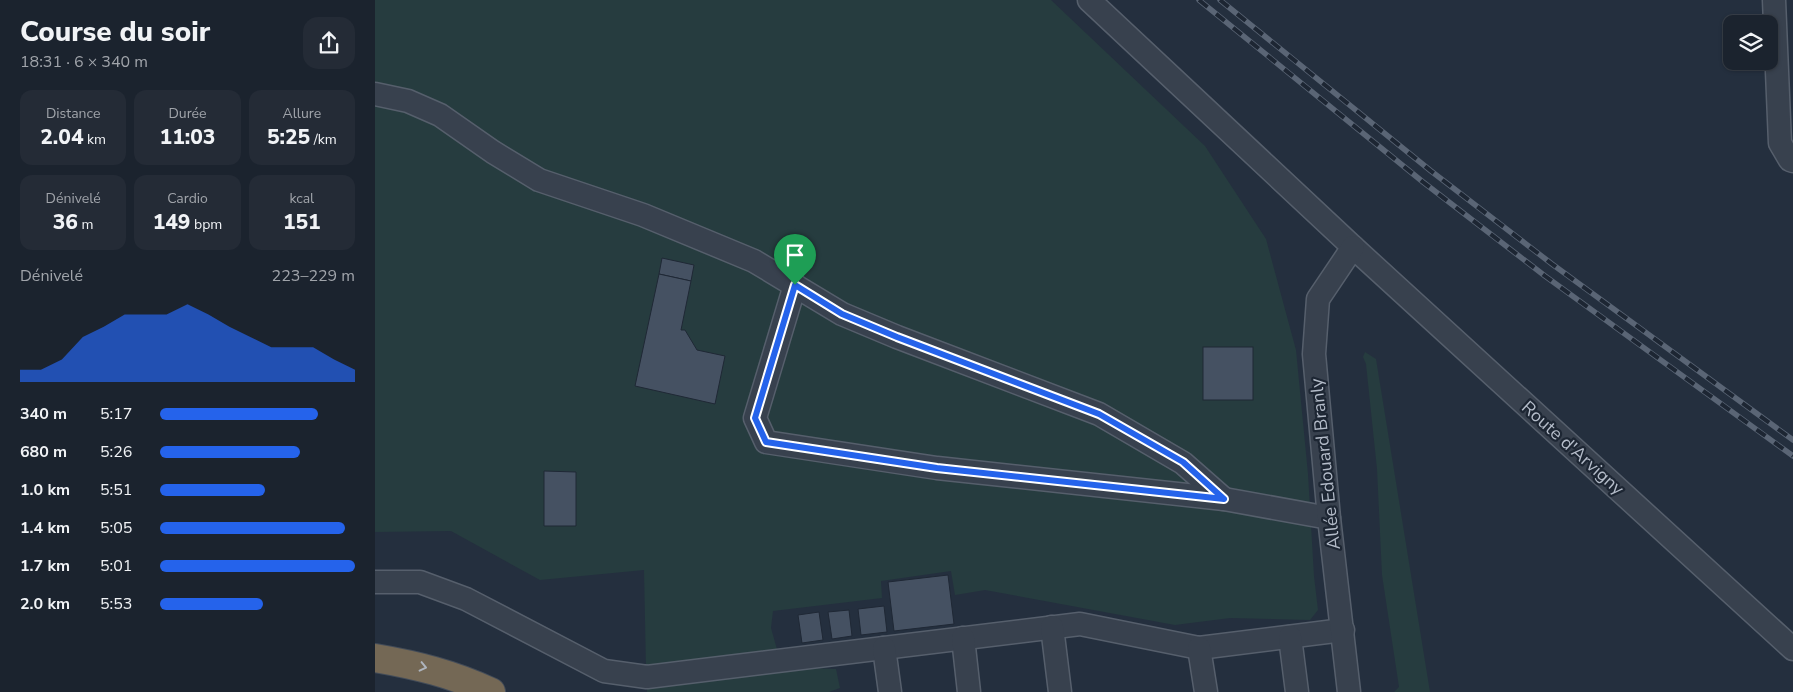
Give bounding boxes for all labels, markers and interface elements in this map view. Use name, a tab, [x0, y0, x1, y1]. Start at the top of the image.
text: Course du soir	[20, 13, 210, 51]
map controls	[1723, 15, 1778, 70]
button: layers	[1723, 15, 1778, 70]
button: share	[303, 17, 355, 69]
text: 18:31 · 6 × 340 m	[20, 51, 148, 73]
text: Distance	[46, 104, 100, 123]
text: Durée	[168, 104, 207, 123]
text: Allure	[282, 104, 321, 123]
text: 2.04	[40, 123, 84, 151]
text: 11:03	[160, 123, 215, 151]
text: 5:25	[267, 123, 310, 151]
text: km	[84, 130, 106, 149]
text: /km	[310, 130, 337, 149]
text: Dénivelé	[46, 189, 101, 208]
text: Cardio	[167, 189, 208, 208]
text: kcal	[289, 189, 314, 208]
text: 36	[53, 208, 78, 236]
text: 149	[153, 208, 190, 236]
text: 151	[283, 208, 321, 236]
text: m	[78, 215, 94, 234]
text: bpm	[190, 215, 222, 234]
pin	[774, 234, 816, 285]
icon: arrive	[781, 241, 809, 269]
text: Dénivelé	[20, 265, 83, 287]
text: 223–229 m	[272, 265, 355, 287]
street label: Allée Edouard Branly	[1304, 376, 1346, 551]
street label: Route d'Arvigny	[1517, 395, 1630, 501]
text: 340 m	[20, 403, 67, 425]
text: 5:17	[100, 403, 132, 425]
text: 680 m	[20, 441, 67, 463]
text: 5:26	[100, 441, 132, 463]
text: 1.0 km	[20, 479, 70, 501]
text: 5:51	[100, 479, 132, 501]
text: 1.4 km	[20, 517, 70, 539]
text: 5:05	[100, 517, 132, 539]
text: 1.7 km	[20, 555, 70, 577]
text: 5:01	[100, 555, 132, 577]
text: 2.0 km	[20, 593, 70, 615]
text: 5:53	[100, 593, 132, 615]
one-way arrow	[418, 661, 427, 672]

